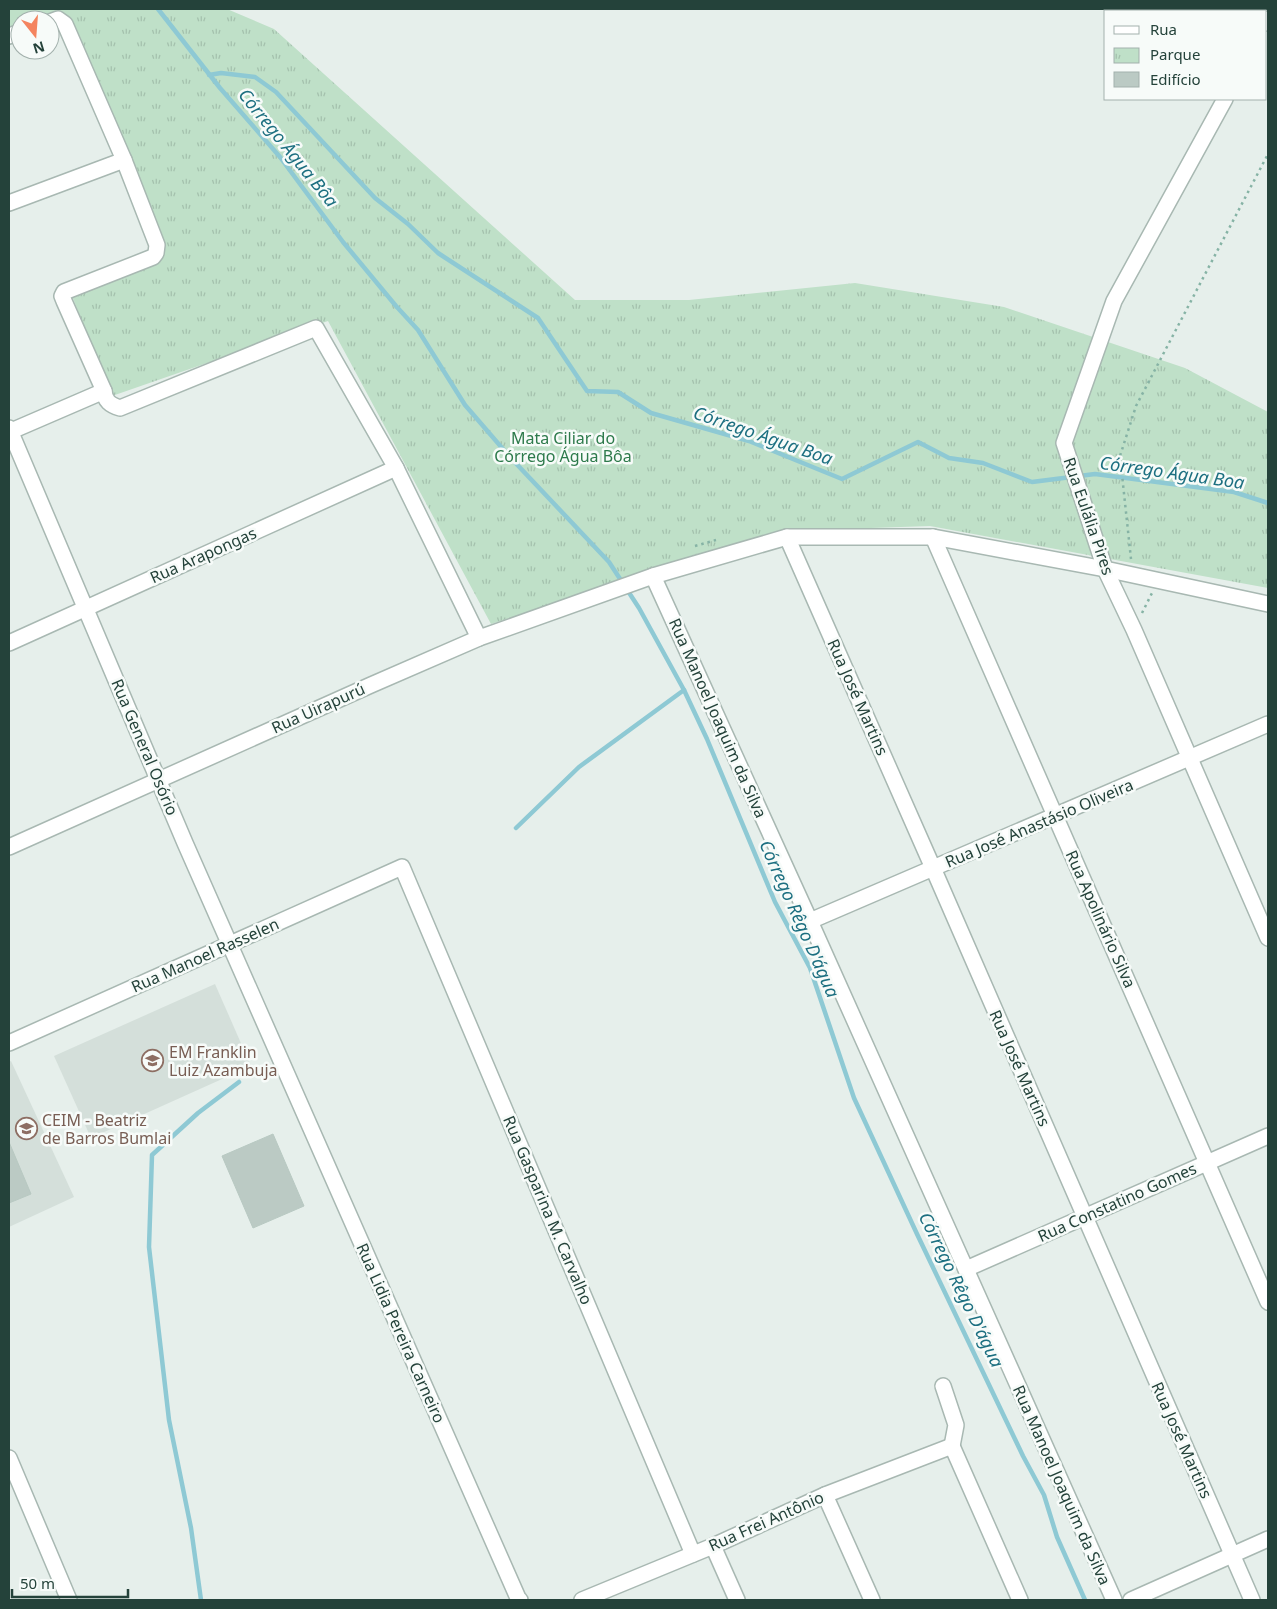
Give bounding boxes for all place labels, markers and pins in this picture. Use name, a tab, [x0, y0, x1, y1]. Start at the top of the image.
place label: EM Franklin Luiz Azambuja	[169, 1041, 278, 1081]
school or university icon: EM Franklin Luiz Azambuja	[141, 1049, 165, 1073]
place label: CEIM - Beatriz de Barros Bumlai	[42, 1109, 171, 1149]
school or university icon: CEIM - Beatriz de Barros Bumlai	[14, 1117, 38, 1141]

